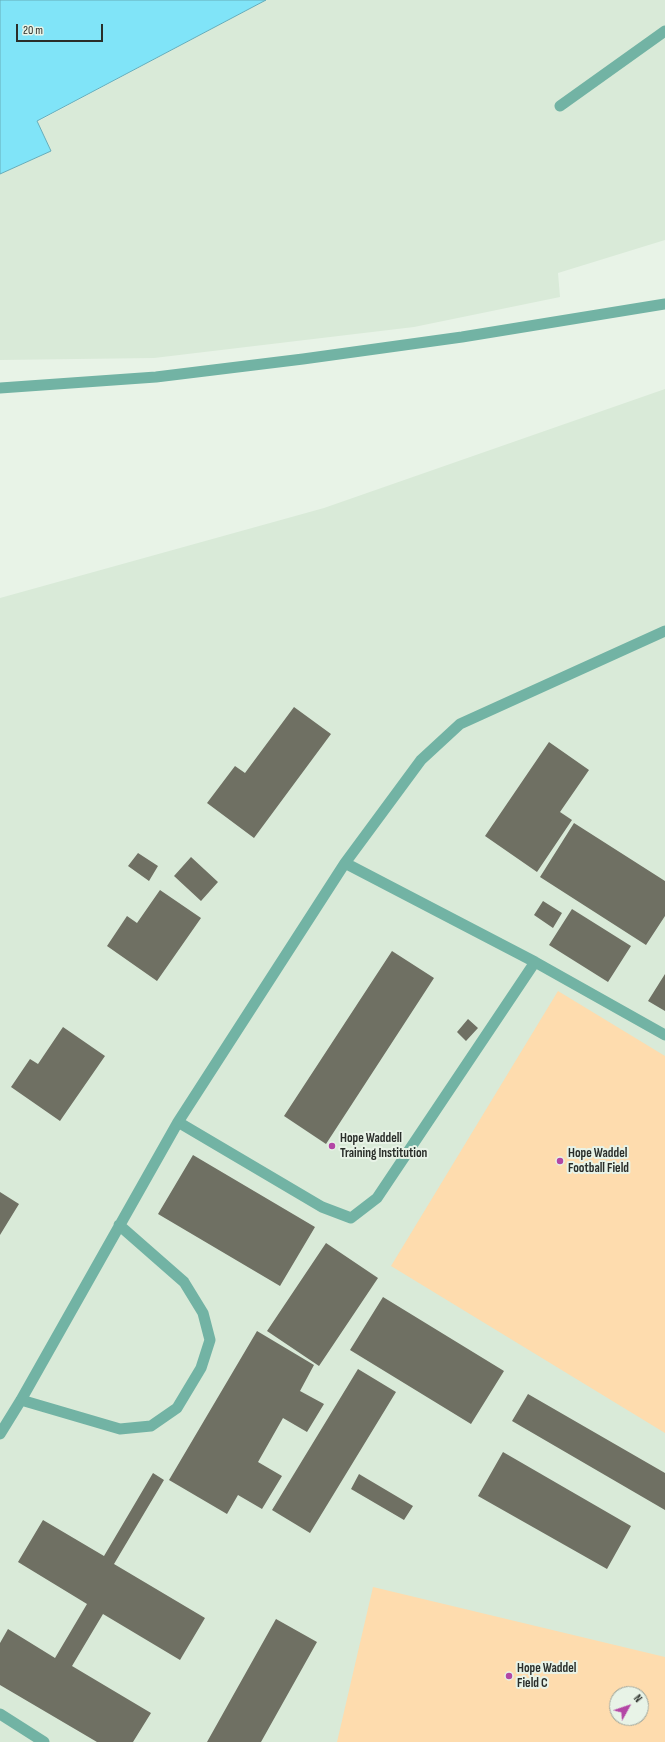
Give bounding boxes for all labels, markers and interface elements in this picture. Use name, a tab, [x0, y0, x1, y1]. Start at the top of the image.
scale bar	[18, 16, 105, 42]
text: 20 m	[23, 23, 43, 38]
place label: Hope Waddell Training Institution	[340, 1131, 427, 1162]
marker: Hope Waddell Training Institution	[327, 1141, 337, 1151]
place label: Hope Waddel Football Field	[568, 1146, 629, 1177]
marker: Hope Waddel Football Field	[555, 1156, 565, 1166]
place label: Hope Waddel Field C	[517, 1661, 576, 1692]
marker: Hope Waddel Field C	[504, 1671, 514, 1681]
north arrow	[609, 1686, 649, 1726]
text: N	[631, 1692, 645, 1705]

